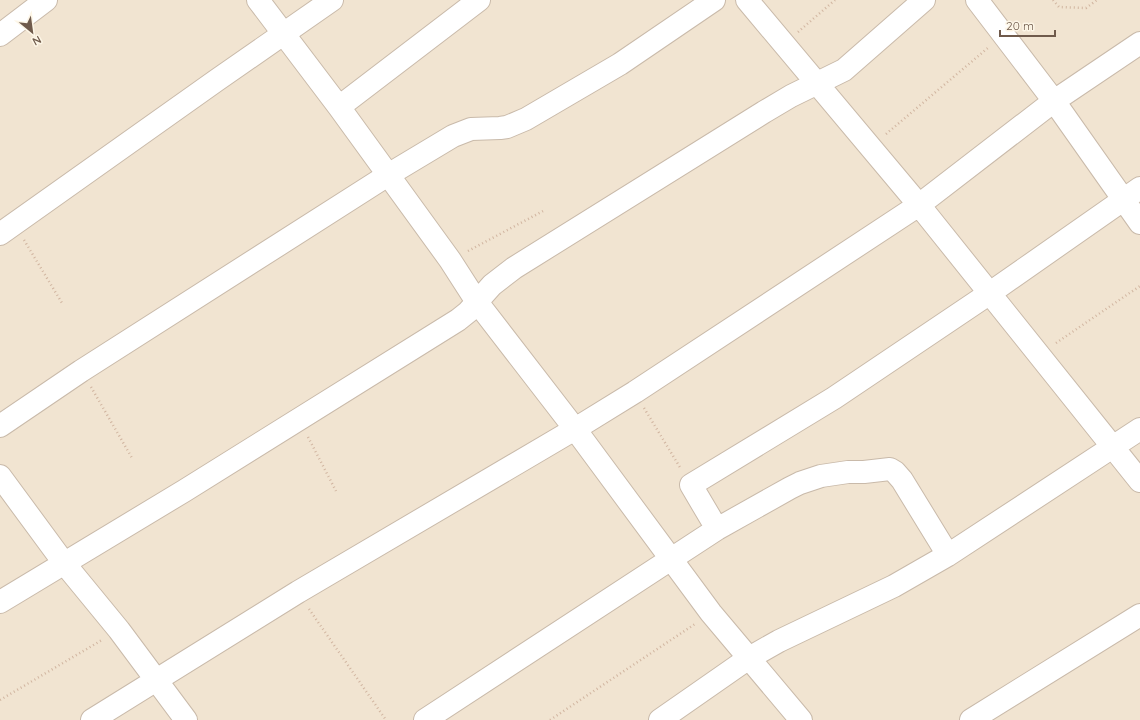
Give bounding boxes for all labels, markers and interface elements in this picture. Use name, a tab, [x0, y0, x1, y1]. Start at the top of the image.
north arrow	[12, 12, 52, 52]
scale bar	[1000, 12, 1055, 38]
text: 20 m	[1006, 18, 1034, 33]
text: N	[30, 33, 44, 49]

